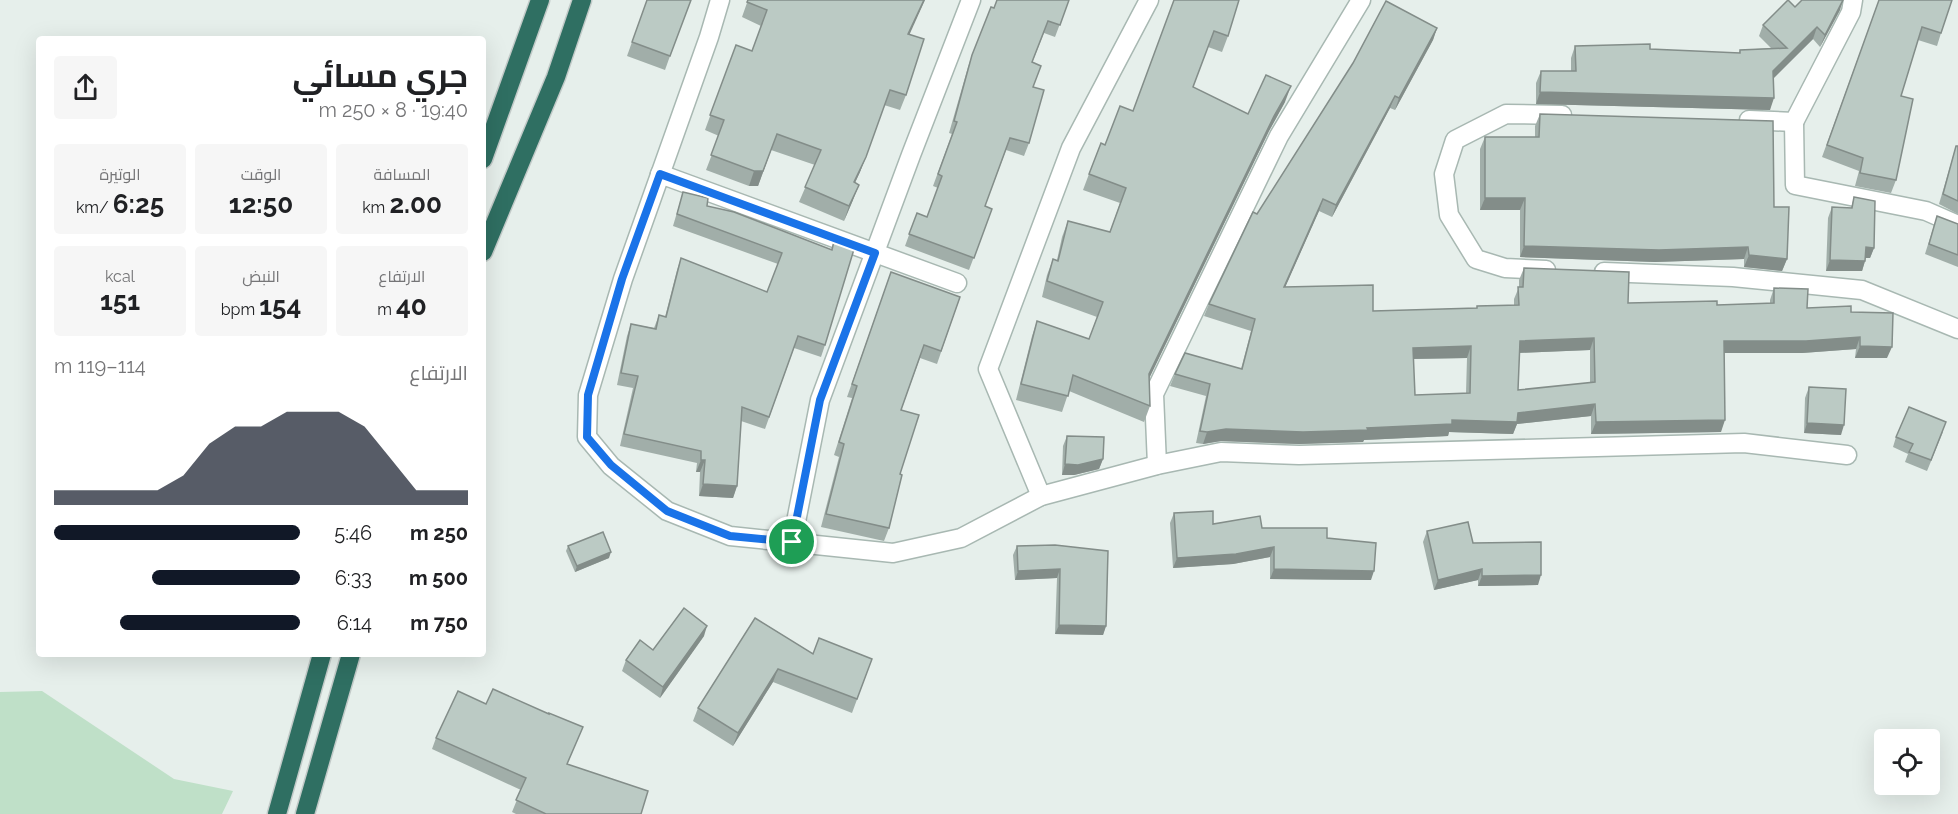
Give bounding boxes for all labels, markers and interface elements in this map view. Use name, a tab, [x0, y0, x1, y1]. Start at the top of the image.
button: share	[54, 56, 117, 119]
text: جري مسائي	[293, 56, 468, 95]
text: 19:40 · 8 × 250 m	[319, 98, 468, 122]
text: الوتيرة	[99, 165, 141, 184]
text: الوقت	[241, 165, 281, 184]
text: المسافة	[374, 165, 430, 184]
text: 6:25	[113, 189, 164, 219]
text: 12:50	[229, 189, 293, 219]
text: 2.00	[389, 189, 442, 219]
text: /km	[76, 198, 113, 217]
text: km	[362, 198, 389, 217]
text: kcal	[105, 267, 135, 286]
text: النبض	[242, 267, 280, 286]
text: الارتفاع	[379, 267, 425, 286]
text: 151	[100, 286, 140, 316]
text: 154	[259, 291, 301, 321]
text: 40	[396, 291, 427, 321]
text: bpm	[221, 300, 259, 319]
text: m	[377, 300, 396, 319]
text: 114–119 m	[54, 354, 146, 378]
text: الارتفاع	[409, 361, 468, 385]
pin	[766, 516, 817, 567]
text: 5:46	[334, 521, 372, 545]
text: 250 m	[410, 521, 468, 545]
icon: arrive	[775, 525, 808, 558]
text: 6:33	[335, 566, 372, 590]
text: 500 m	[409, 566, 468, 590]
text: 6:14	[337, 611, 372, 635]
text: 750 m	[410, 611, 468, 635]
map controls	[1874, 729, 1940, 795]
button: locate	[1874, 729, 1940, 795]

